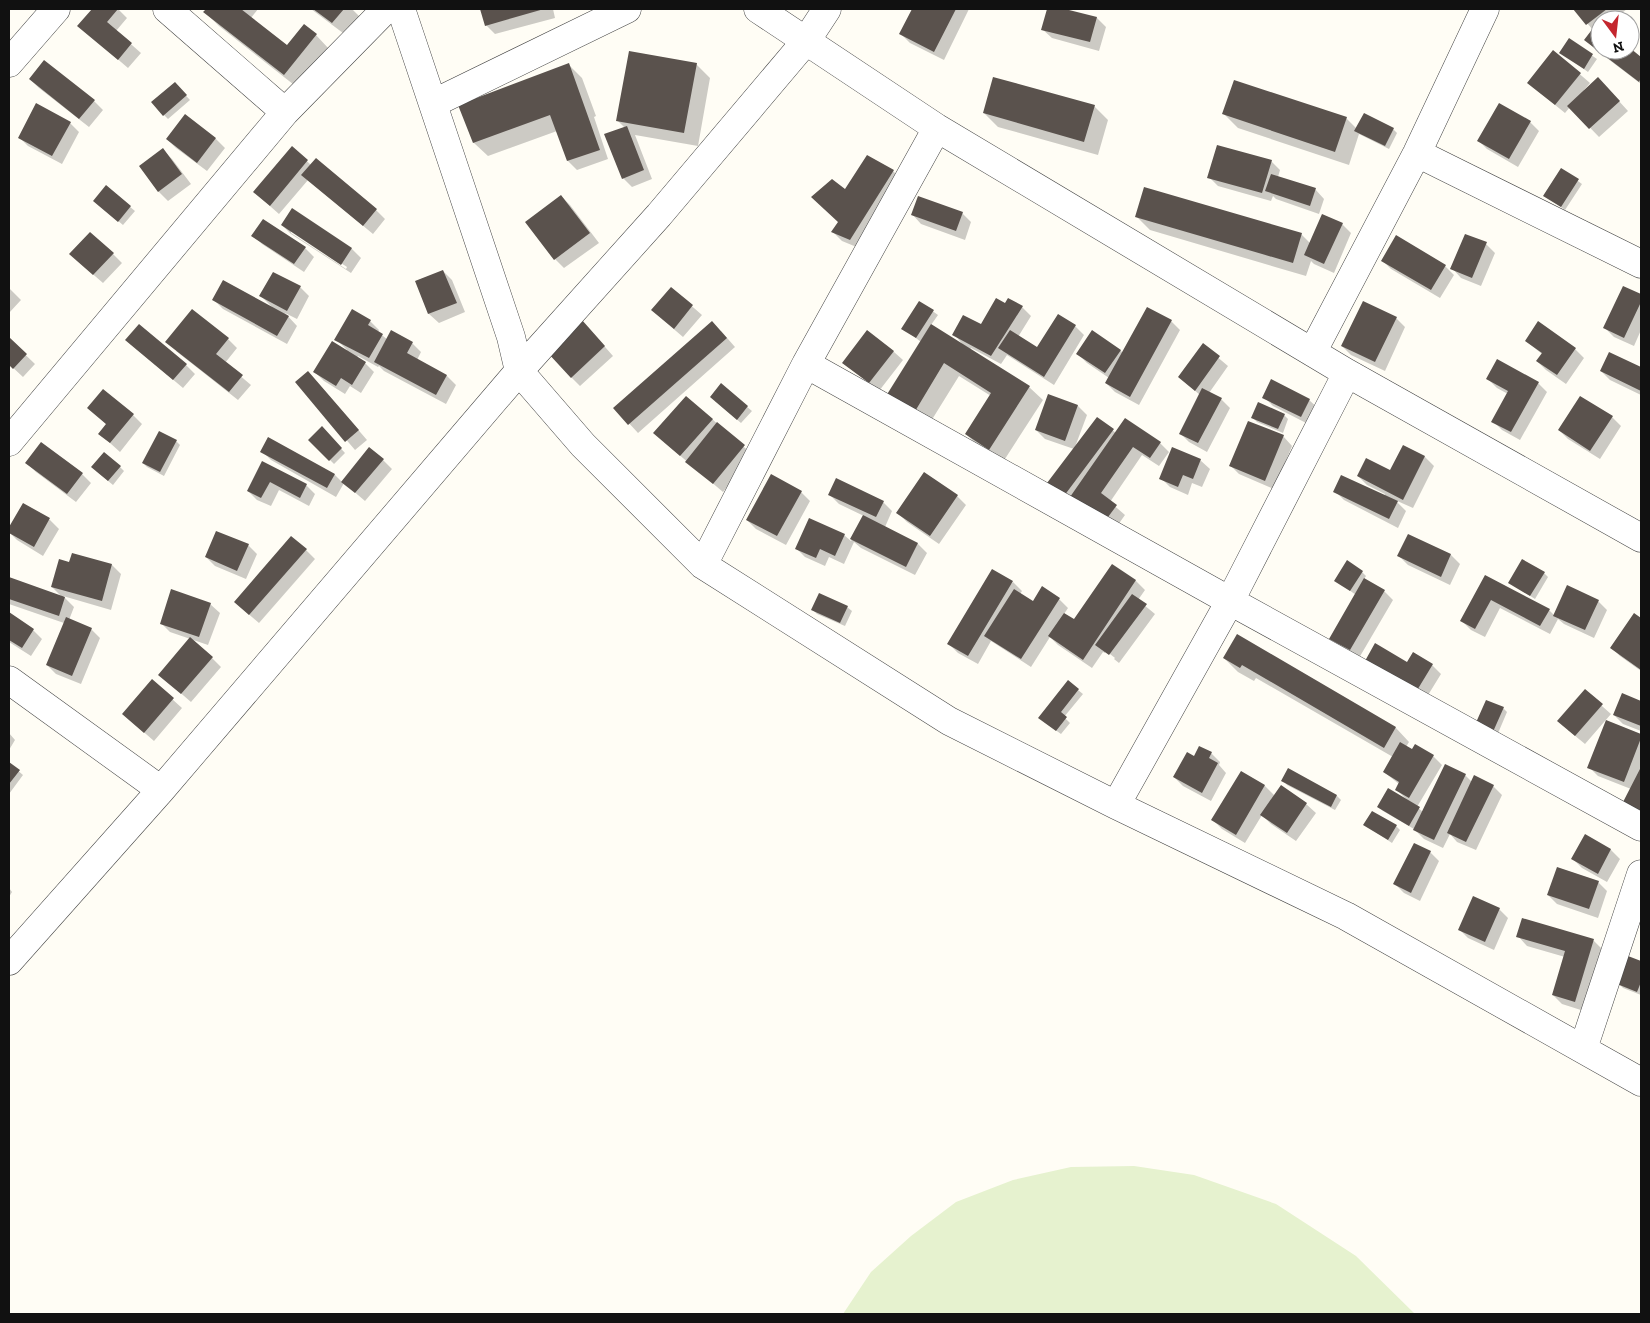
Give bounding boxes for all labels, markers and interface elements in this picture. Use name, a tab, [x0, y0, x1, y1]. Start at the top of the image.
north arrow	[1590, 10, 1640, 60]
text: N	[1611, 37, 1626, 57]

